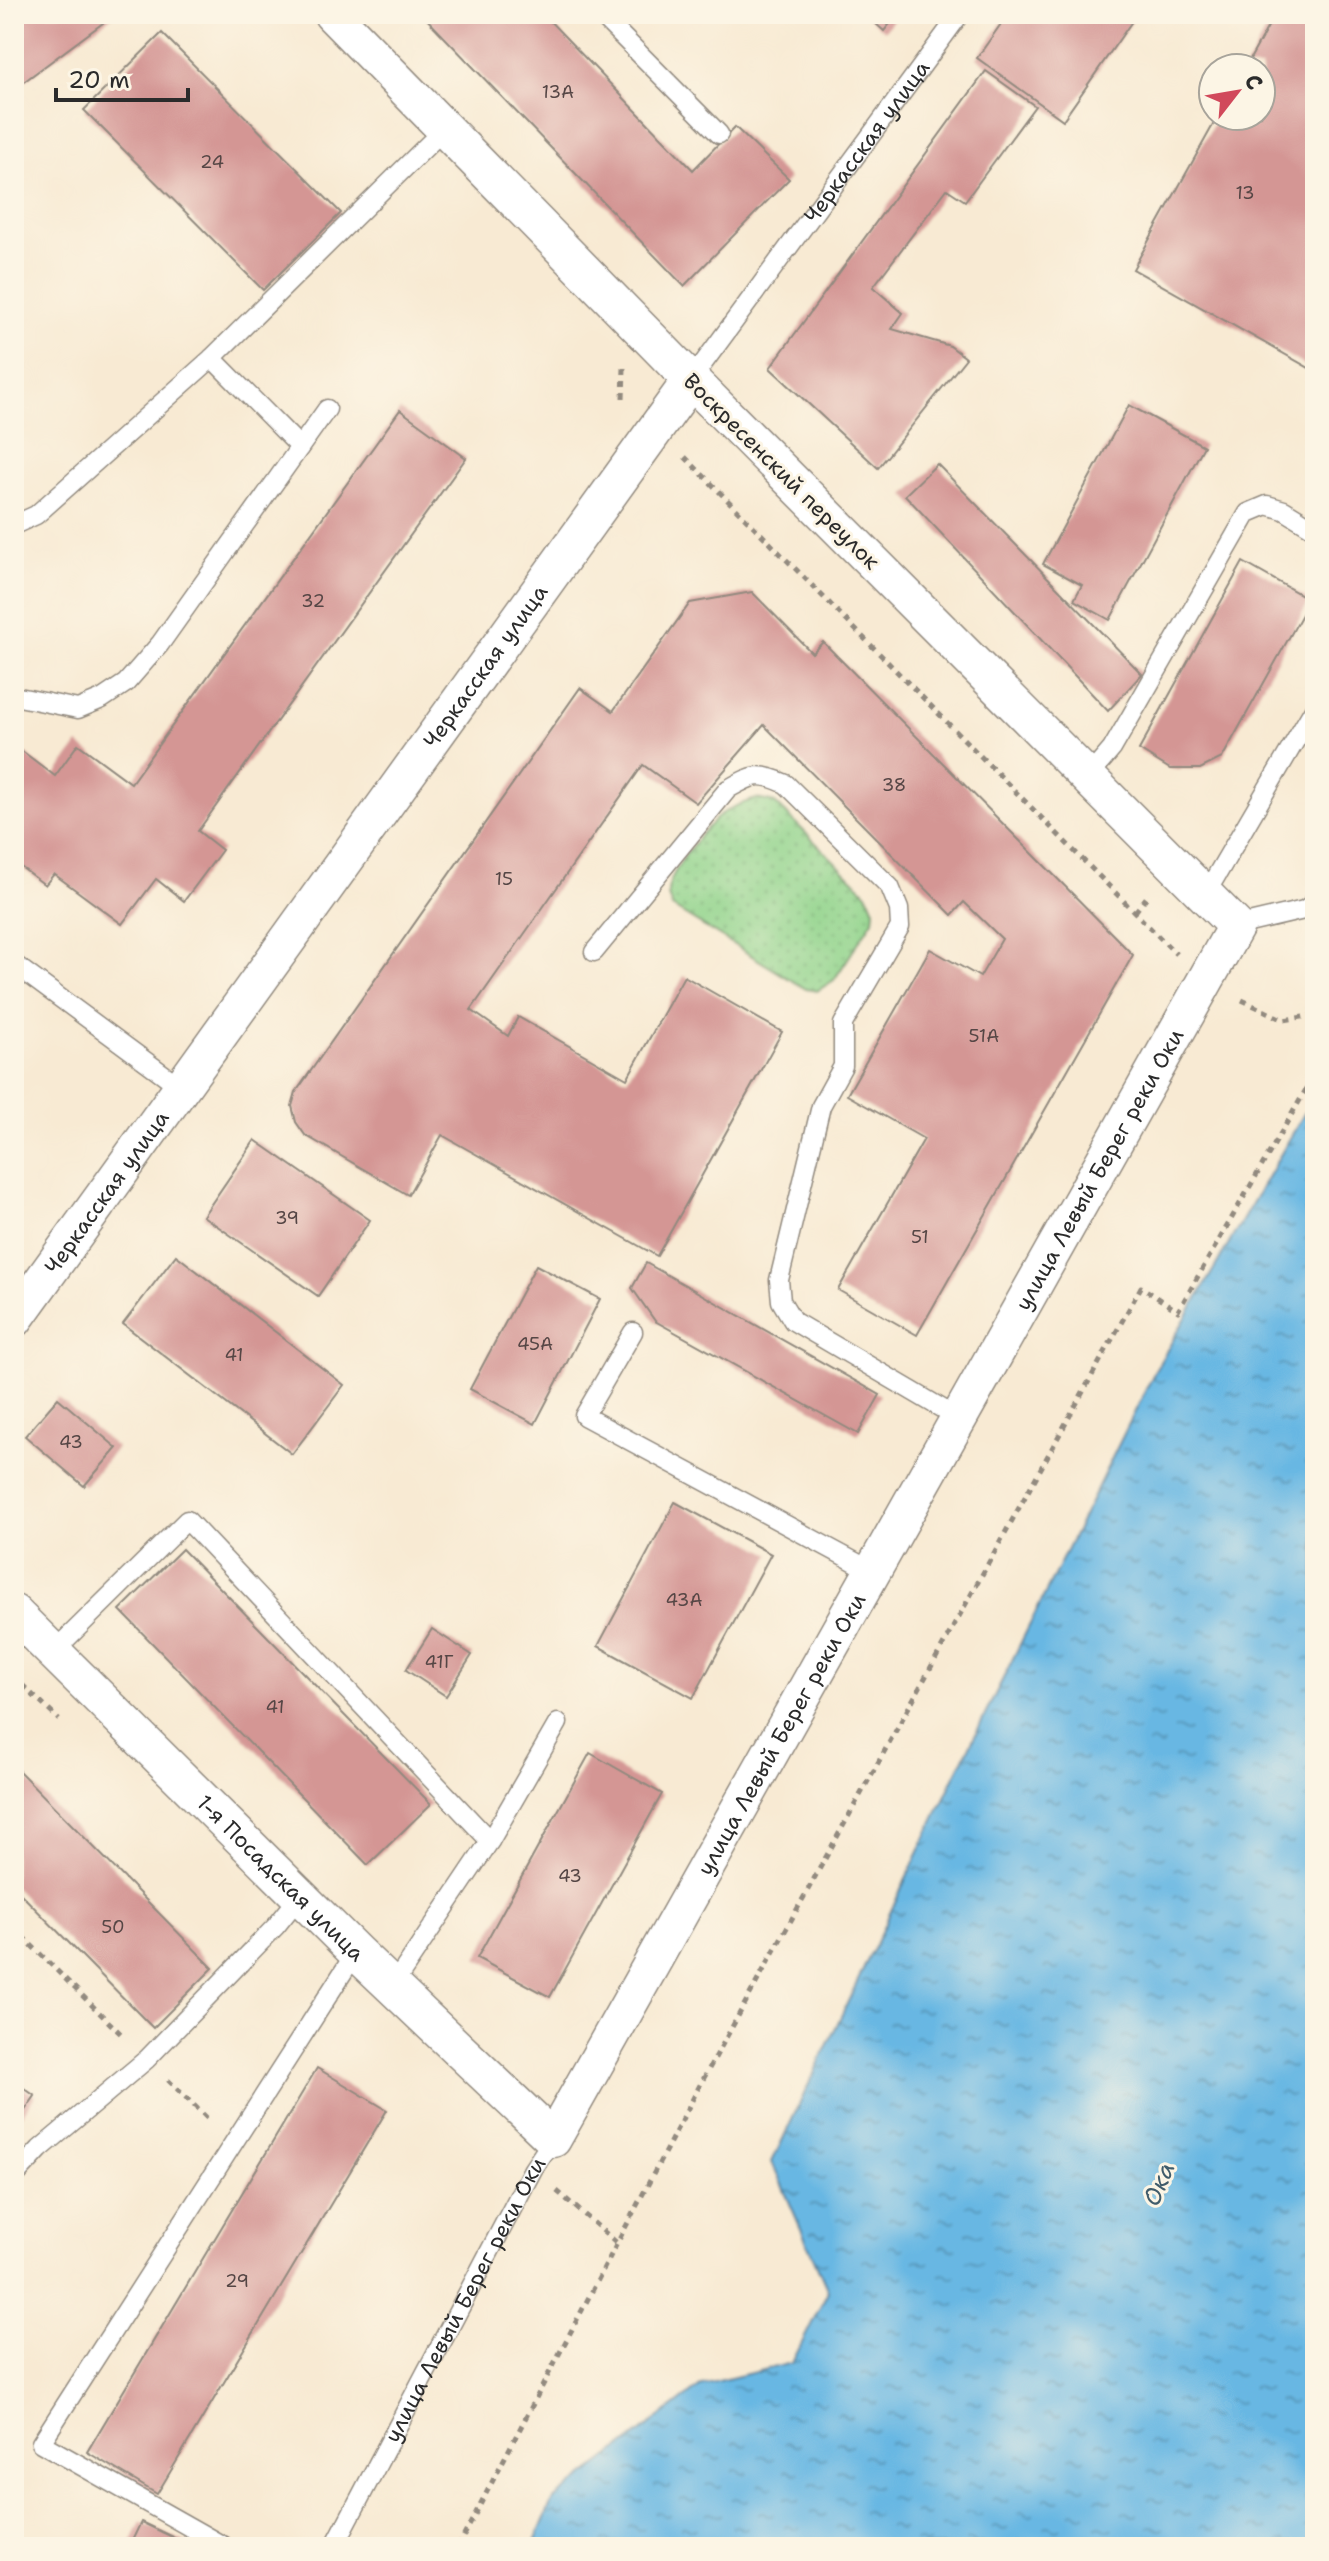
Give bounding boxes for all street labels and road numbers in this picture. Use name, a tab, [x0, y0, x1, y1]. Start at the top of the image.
street label: Черкасская улица	[797, 54, 936, 229]
street label: Воскресенский переулок	[677, 367, 886, 576]
street label: Черкасская улица	[417, 578, 554, 754]
street label: улица Левый Берег реки Оки	[1008, 1023, 1190, 1316]
street label: Черкасская улица	[38, 1104, 176, 1280]
street label: улица Левый Берег реки Оки	[691, 1588, 872, 1880]
street label: 1-я Посадская улица	[191, 1788, 371, 1968]
street label: улица Левый Берег реки Оки	[378, 2151, 552, 2447]

